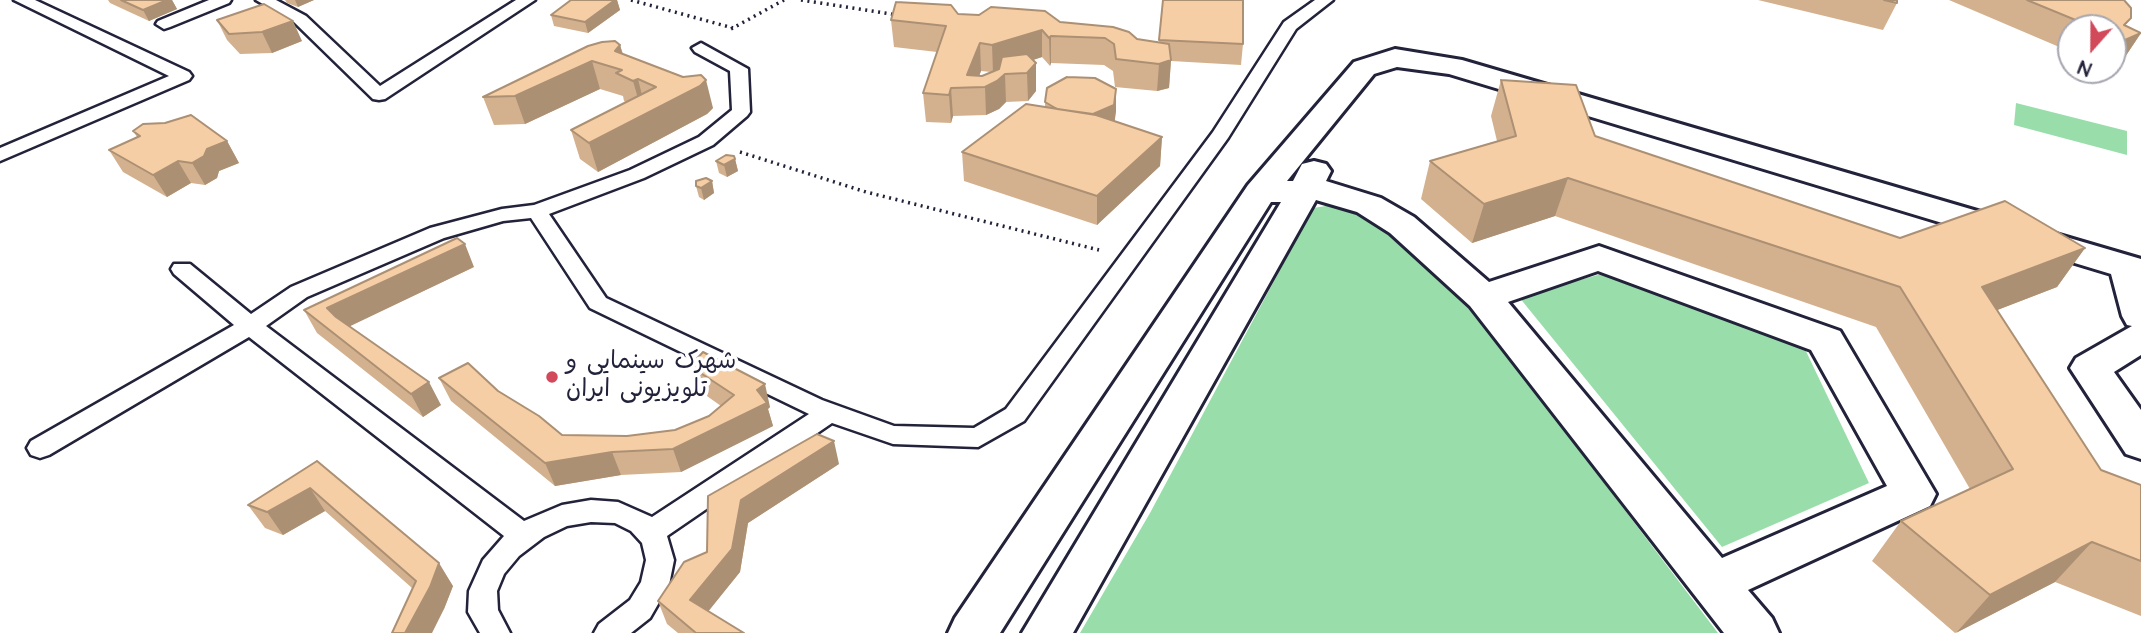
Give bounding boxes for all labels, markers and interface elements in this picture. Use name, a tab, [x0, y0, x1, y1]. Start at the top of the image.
north arrow	[2057, 14, 2127, 84]
text: N	[2075, 52, 2095, 82]
place label: شهرک سینمایی و تلویزیونی ایران	[566, 349, 736, 405]
marker: شهرک سینمایی و تلویزیونی ایران	[544, 369, 560, 385]

